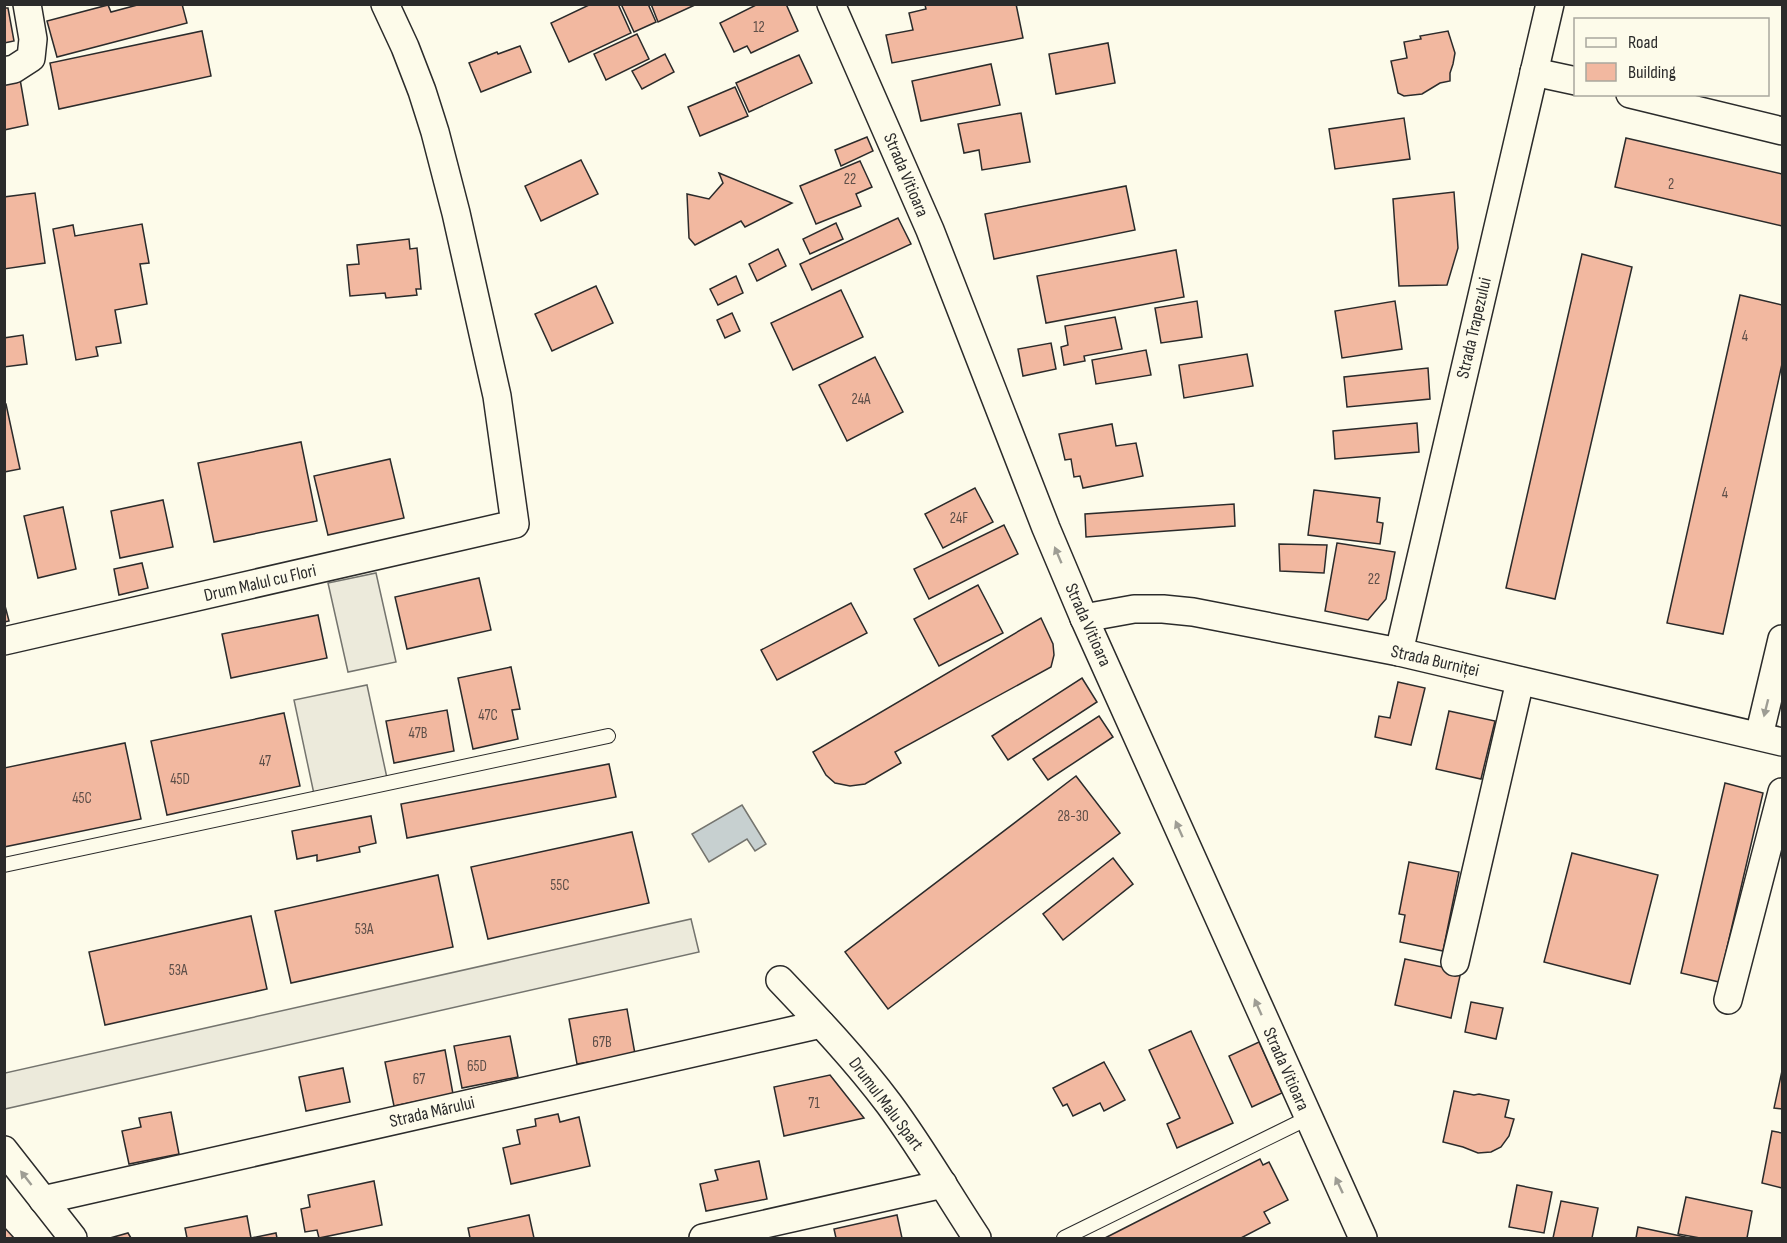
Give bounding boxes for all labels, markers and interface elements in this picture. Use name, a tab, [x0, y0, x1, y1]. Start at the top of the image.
house number: 12	[753, 18, 765, 37]
legend	[1574, 18, 1769, 96]
text: Road	[1628, 32, 1658, 53]
text: Building	[1628, 62, 1676, 83]
street label: Strada Vitioara	[879, 130, 933, 220]
house number: 22	[844, 170, 856, 189]
house number: 2	[1668, 175, 1674, 194]
street label: Strada Trapezului	[1452, 275, 1496, 381]
house number: 4	[1742, 327, 1748, 346]
house number: 24A	[852, 390, 871, 409]
house number: 4	[1722, 484, 1728, 503]
house number: 24F	[950, 509, 968, 528]
one-way arrow	[1053, 546, 1062, 564]
street label: Drum Malul cu Flori	[202, 560, 318, 606]
house number: 22	[1368, 570, 1380, 589]
street label: Strada Vitioara	[1060, 580, 1116, 670]
street label: Strada Burniței	[1389, 641, 1481, 681]
one-way arrow	[1760, 699, 1770, 717]
house number: 47C	[478, 706, 498, 725]
house number: 47B	[409, 724, 428, 743]
house number: 47	[259, 752, 271, 771]
house number: 45D	[170, 770, 190, 789]
house number: 45C	[72, 789, 92, 808]
house number: 28-30	[1057, 807, 1089, 826]
one-way arrow	[1174, 820, 1184, 838]
house number: 55C	[550, 876, 570, 895]
house number: 53A	[355, 920, 374, 939]
house number: 53A	[169, 961, 188, 980]
one-way arrow	[1254, 999, 1263, 1016]
street label: Strada Vitioara	[1258, 1024, 1314, 1114]
house number: 67B	[592, 1033, 612, 1052]
street label: Drumul Malu Spart	[844, 1053, 928, 1155]
house number: 65D	[467, 1057, 487, 1076]
house number: 67	[413, 1070, 425, 1089]
street label: Strada Mărului	[387, 1092, 477, 1132]
house number: 71	[808, 1094, 820, 1113]
one-way arrow	[20, 1170, 32, 1186]
one-way arrow	[1334, 1177, 1343, 1194]

